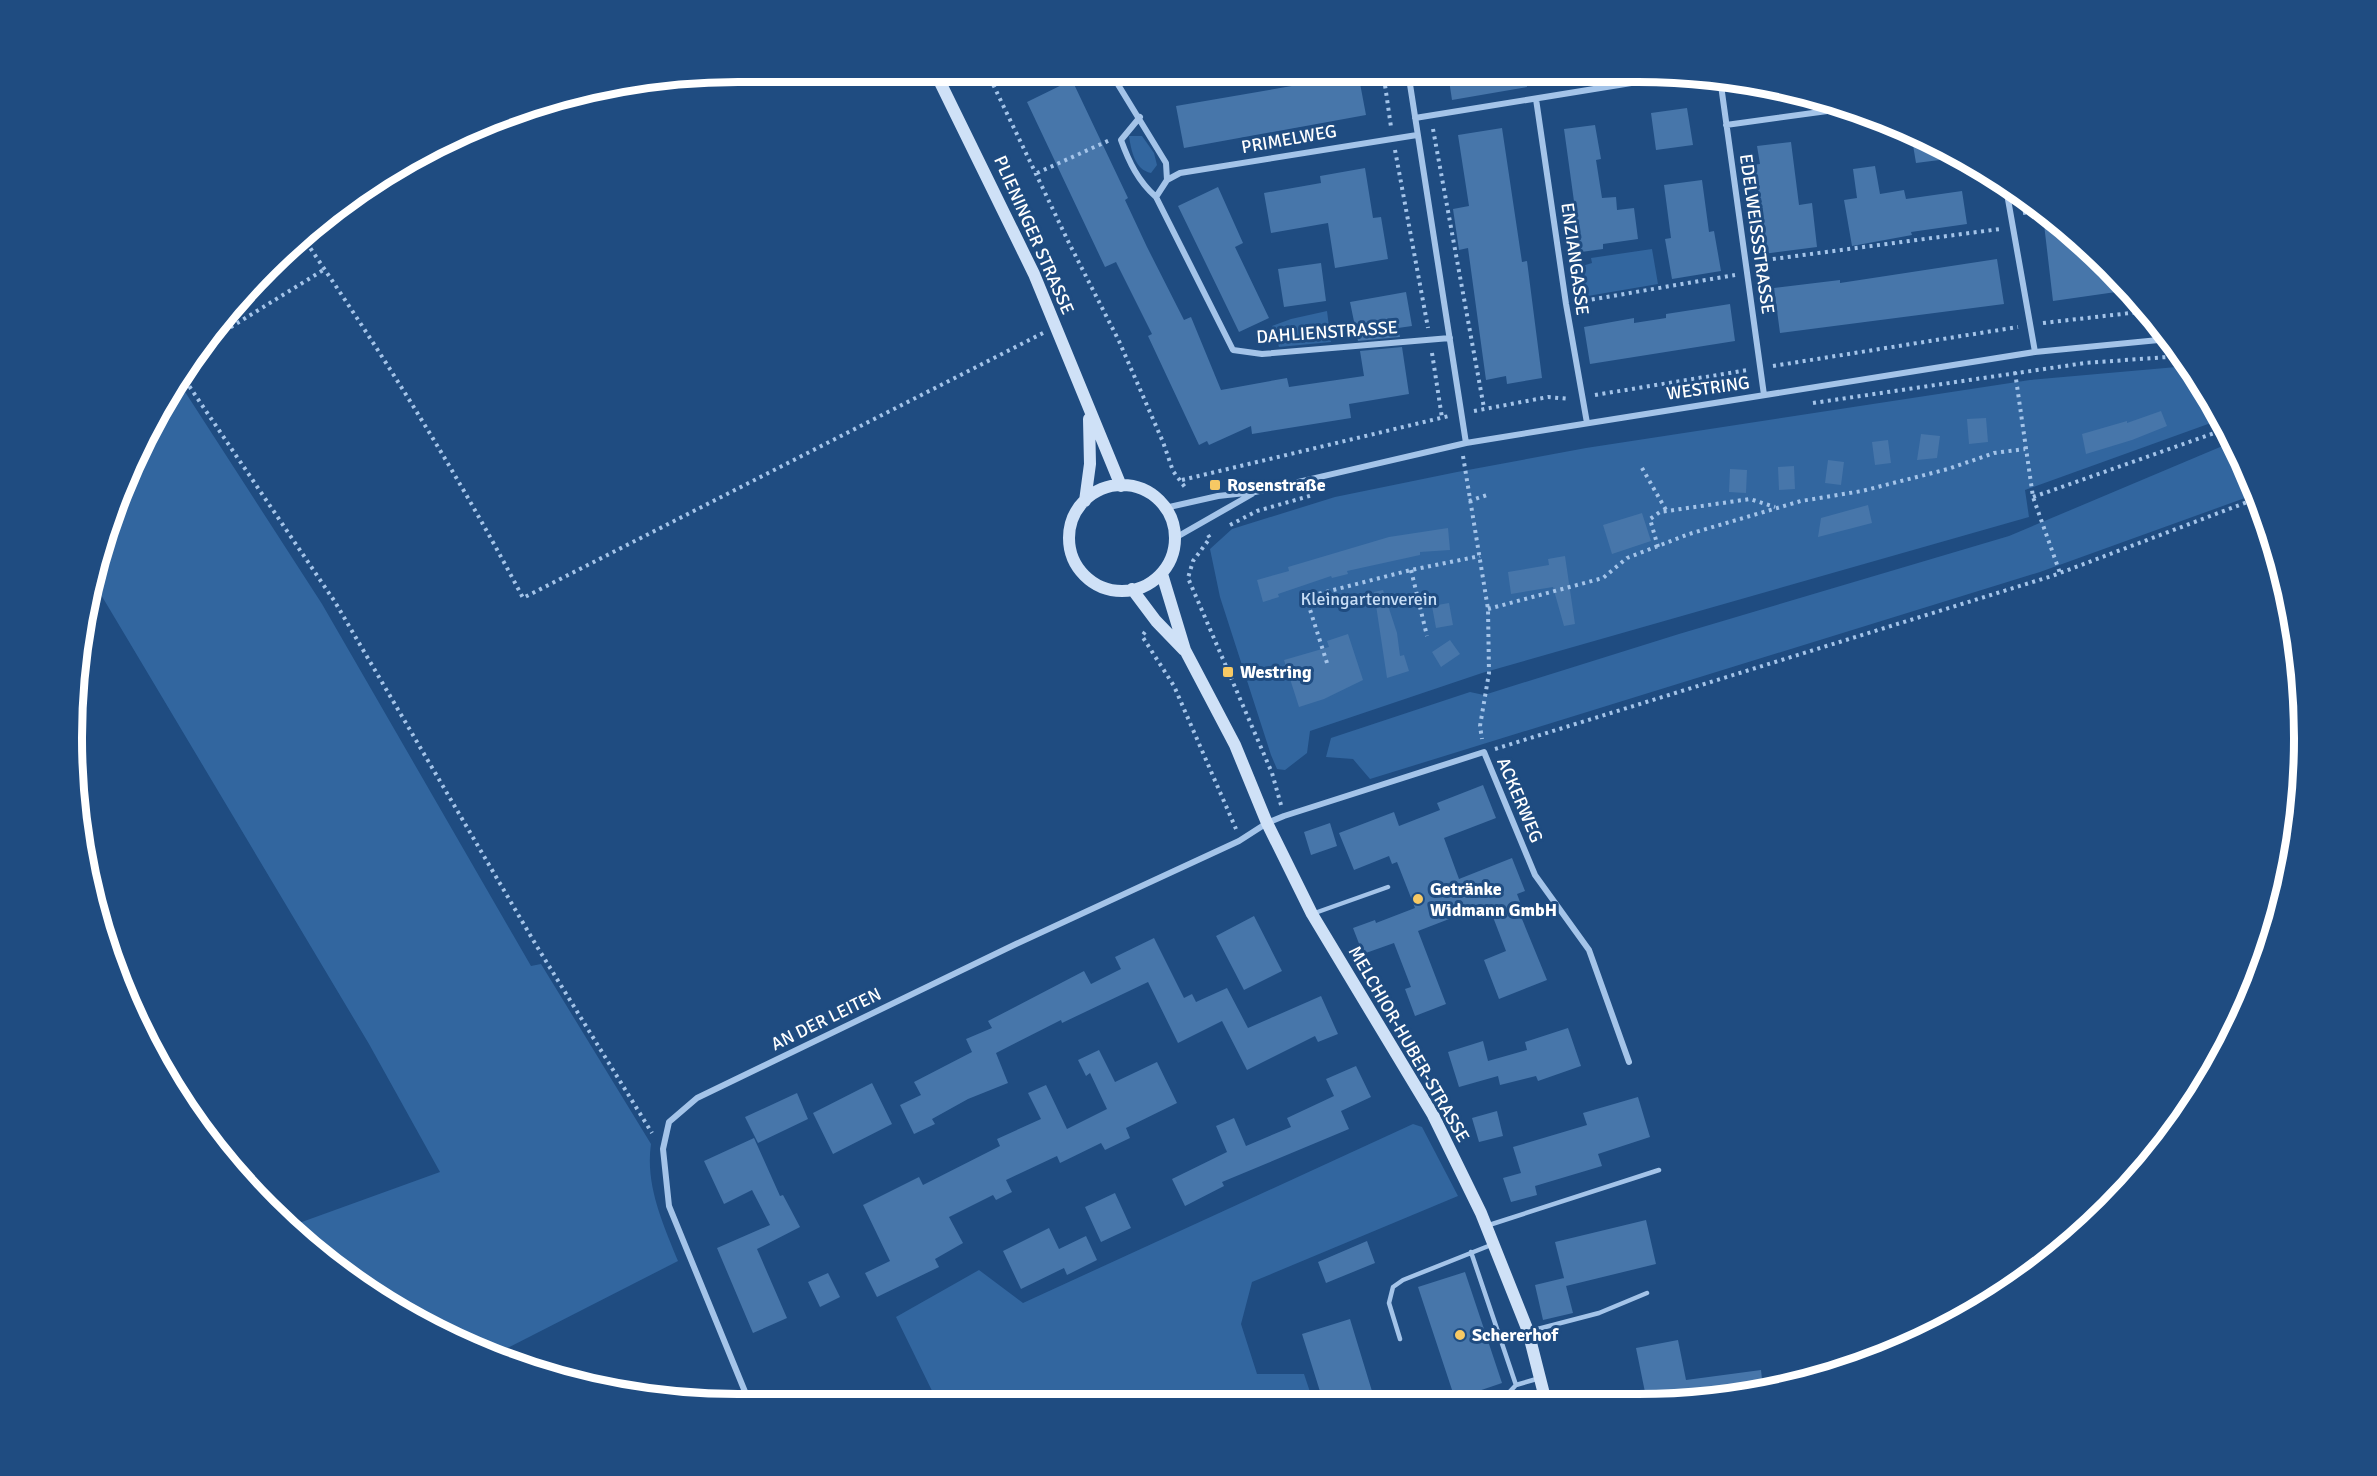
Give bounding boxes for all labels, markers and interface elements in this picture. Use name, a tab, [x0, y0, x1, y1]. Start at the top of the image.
street label: PRIMELWEG	[1240, 120, 1338, 158]
street label: PLIENINGER STRASSE	[989, 152, 1079, 318]
street label: EDELWEISSSTRASSE	[1735, 152, 1779, 316]
street label: ENZIANGASSE	[1556, 201, 1594, 317]
street label: DAHLIENSTRASSE	[1255, 316, 1399, 348]
street label: WESTRING	[1665, 371, 1751, 405]
place label: Rosenstraße	[1227, 474, 1326, 496]
marker: Rosenstraße	[1208, 478, 1222, 492]
park label: Kleingartenverein	[1301, 588, 1437, 610]
place label: Westring	[1240, 661, 1312, 683]
marker: Westring	[1221, 665, 1235, 679]
street label: ACKERWEG	[1492, 754, 1548, 846]
place label: Getränke Widmann GmbH	[1430, 878, 1557, 921]
marker: Getränke Widmann GmbH	[1411, 892, 1425, 906]
street label: MELCHIOR-HUBER-STRASSE	[1344, 942, 1474, 1146]
street label: AN DER LEITEN	[767, 983, 885, 1055]
place label: Schererhof	[1472, 1324, 1559, 1346]
marker: Schererhof	[1453, 1328, 1467, 1342]

